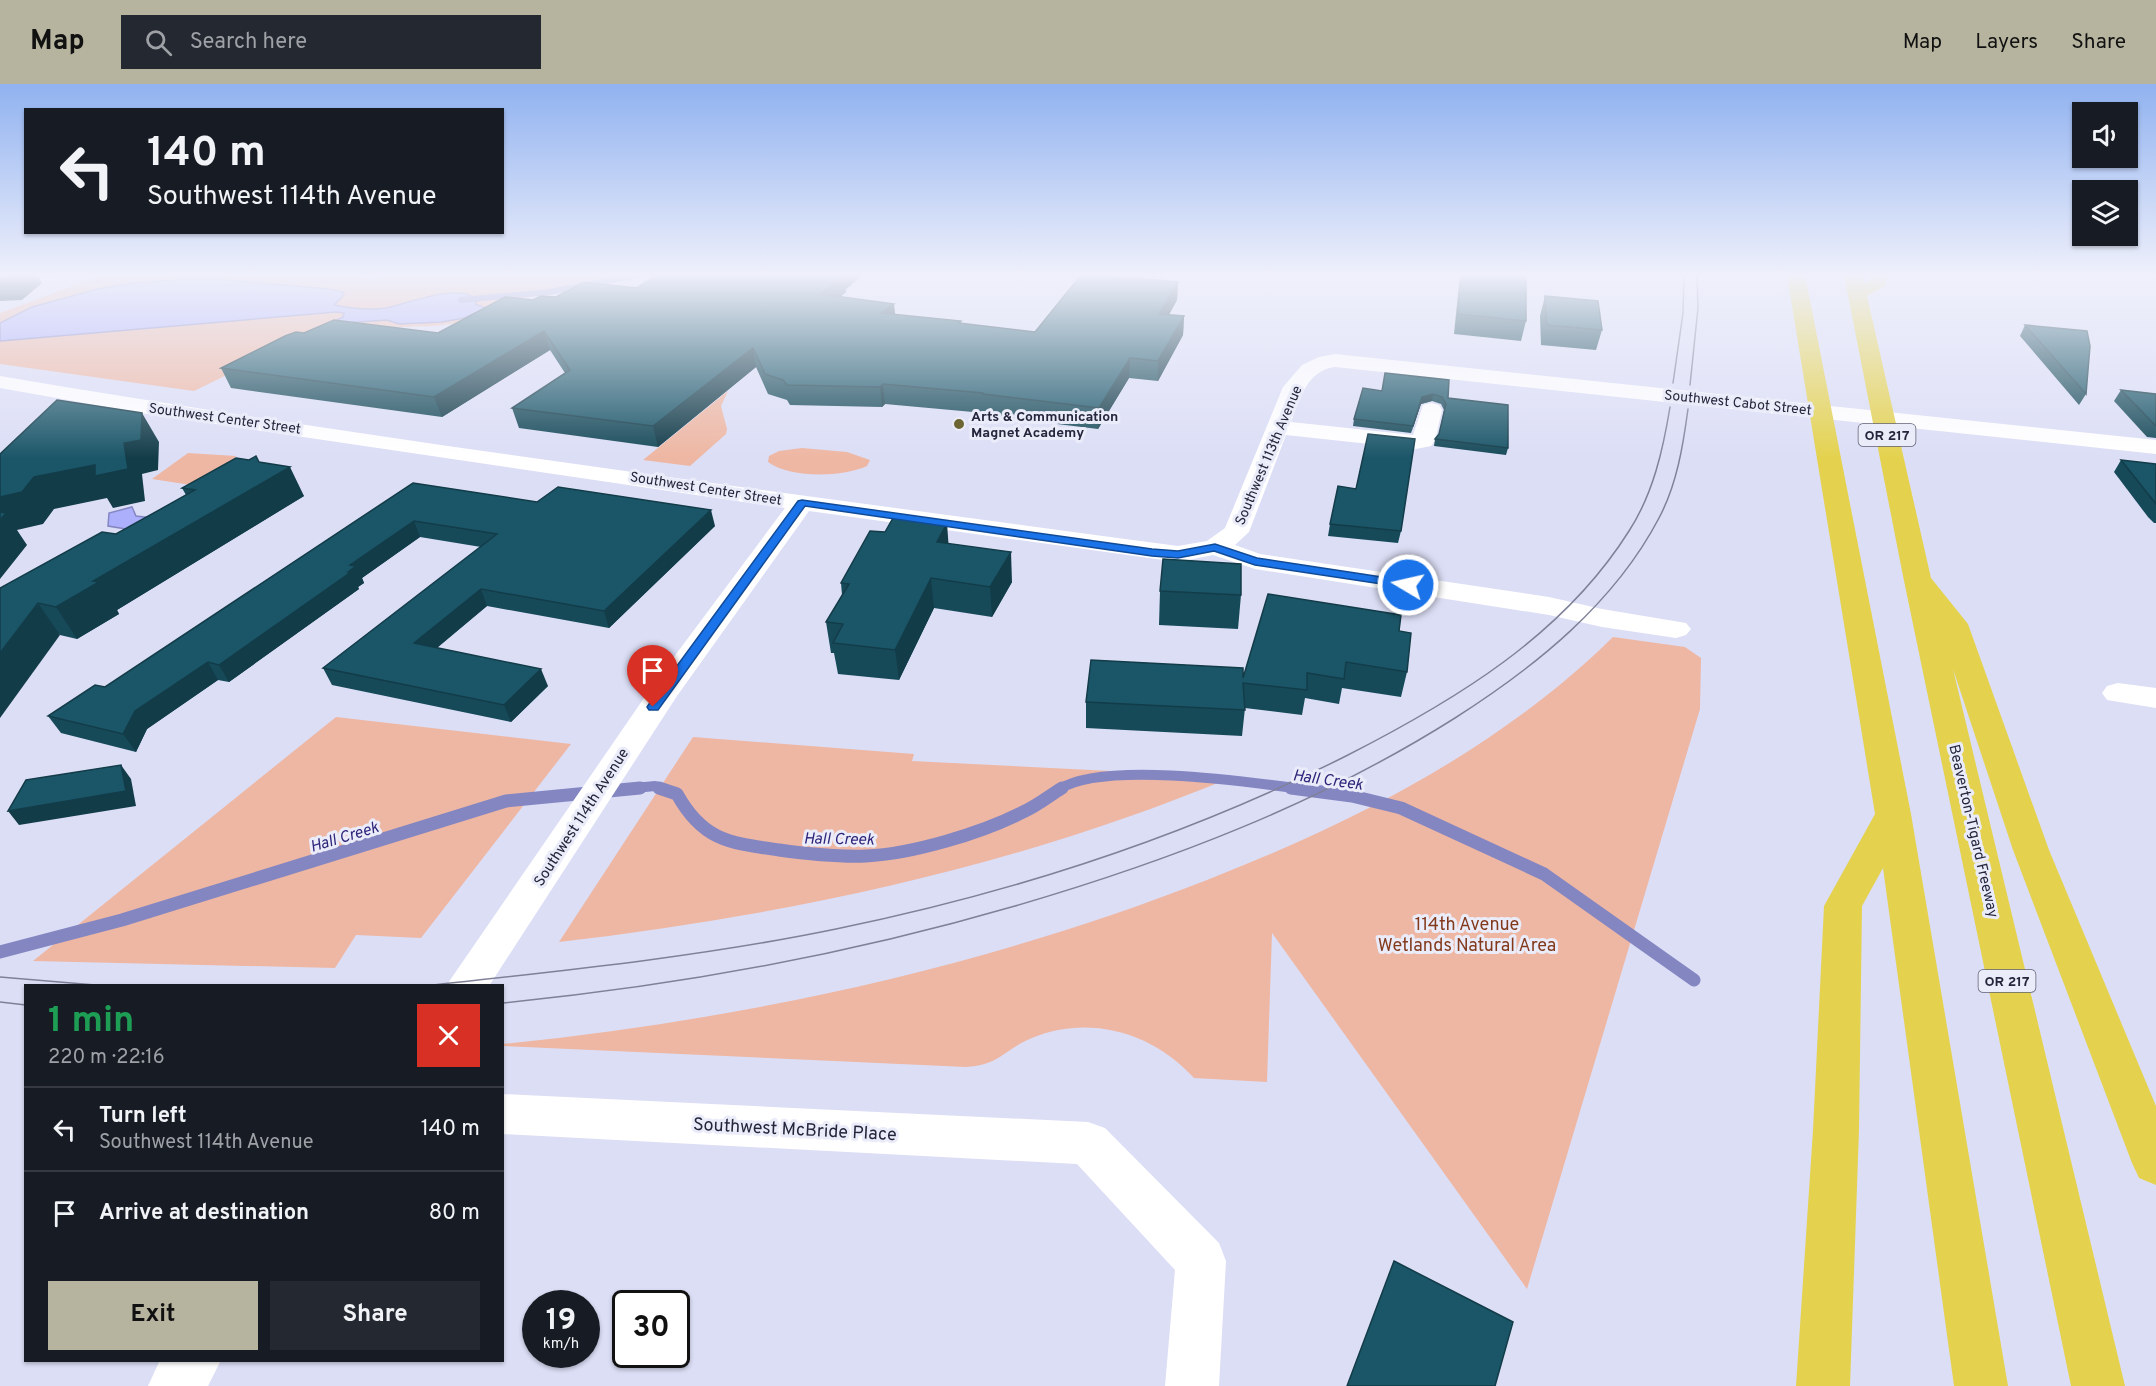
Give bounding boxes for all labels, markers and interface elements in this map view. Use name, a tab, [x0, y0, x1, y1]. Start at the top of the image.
search box	[121, 15, 541, 69]
text: Map	[30, 24, 85, 60]
icon: search	[142, 26, 175, 59]
text: Search here	[190, 29, 307, 56]
text: Map	[1903, 29, 1942, 56]
text: Layers	[1975, 29, 2038, 56]
text: Share	[2071, 29, 2126, 56]
map controls	[2072, 102, 2138, 246]
button: sound	[2072, 102, 2138, 168]
text: 140 m	[147, 128, 266, 181]
icon: left	[48, 132, 126, 210]
text: Southwest 114th Avenue	[147, 180, 437, 214]
button: layers	[2072, 180, 2138, 246]
street label: Southwest 113th Avenue	[1232, 383, 1306, 528]
street label: Southwest Cabot Street	[1663, 387, 1812, 420]
street label: Southwest Center Street	[148, 400, 302, 439]
place label: Arts & Communication Magnet Academy	[971, 409, 1118, 442]
marker: Arts & Communication Magnet Academy	[952, 417, 966, 431]
road number: OR 217	[1858, 424, 1916, 446]
street label: Southwest Center Street	[629, 469, 783, 510]
position arrow	[1376, 553, 1440, 617]
pin	[627, 645, 678, 707]
icon: arrive	[636, 654, 669, 687]
street label: Beaverton-Tigard Freeway	[1943, 743, 2002, 920]
street label: Southwest 114th Avenue	[530, 745, 634, 890]
water label: Hall Creek	[1291, 766, 1365, 796]
water label: Hall Creek	[308, 818, 382, 858]
water label: Hall Creek	[804, 829, 875, 851]
park label: 114th Avenue Wetlands Natural Area	[1378, 914, 1556, 958]
road number: OR 217	[1978, 970, 2036, 992]
text: 1 min	[48, 999, 134, 1045]
button: close	[417, 1004, 480, 1067]
text: 220 m · 22:16	[48, 1045, 165, 1071]
text: Turn left	[99, 1103, 187, 1130]
icon: left	[48, 1113, 81, 1146]
street label: Southwest McBride Place	[692, 1114, 897, 1147]
text: 140 m	[421, 1116, 480, 1143]
text: Southwest 114th Avenue	[99, 1130, 313, 1156]
icon: arrive	[48, 1197, 81, 1230]
text: Arrive at destination	[99, 1200, 309, 1227]
text: 80 m	[429, 1200, 480, 1227]
button: Exit	[48, 1281, 258, 1350]
button: Share	[270, 1281, 480, 1350]
speed limit sign: 30	[612, 1290, 690, 1368]
text: 19	[546, 1303, 576, 1340]
text: km/h	[543, 1335, 579, 1354]

